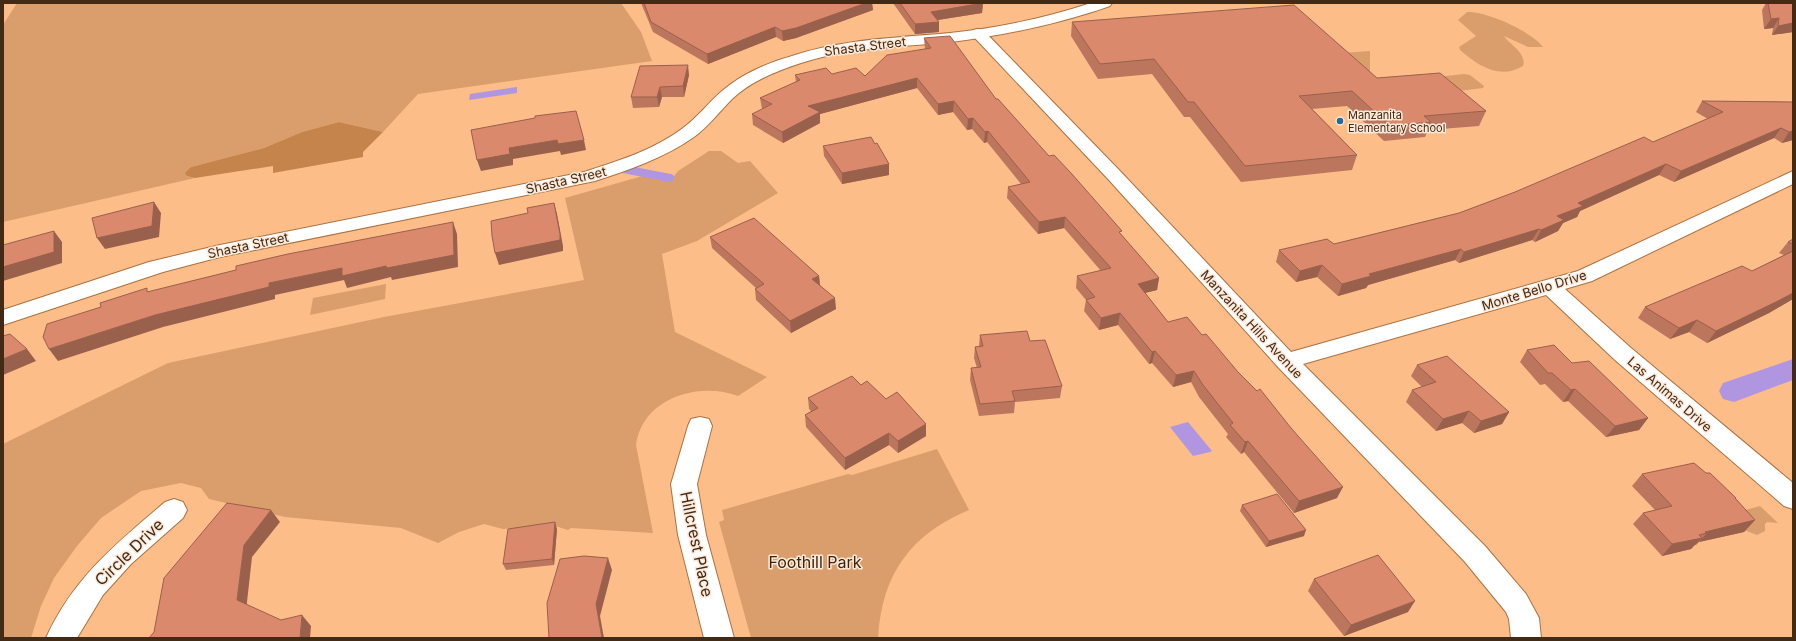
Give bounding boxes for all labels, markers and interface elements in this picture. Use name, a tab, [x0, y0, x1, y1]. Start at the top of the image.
street label: Shasta Street	[823, 33, 907, 59]
place label: Manzanita Elementary School	[1348, 108, 1445, 135]
marker: Manzanita Elementary School	[1335, 116, 1345, 126]
street label: Shasta Street	[524, 163, 608, 197]
street label: Shasta Street	[206, 229, 290, 261]
street label: Manzanita Hills Avenue	[1198, 266, 1306, 382]
street label: Monte Bello Drive	[1480, 266, 1588, 314]
street label: Las Animas Drive	[1625, 353, 1715, 435]
street label: Hillcrest Place	[676, 489, 718, 599]
street label: Circle Drive	[90, 514, 168, 590]
park label: Foothill Park	[768, 552, 862, 572]

